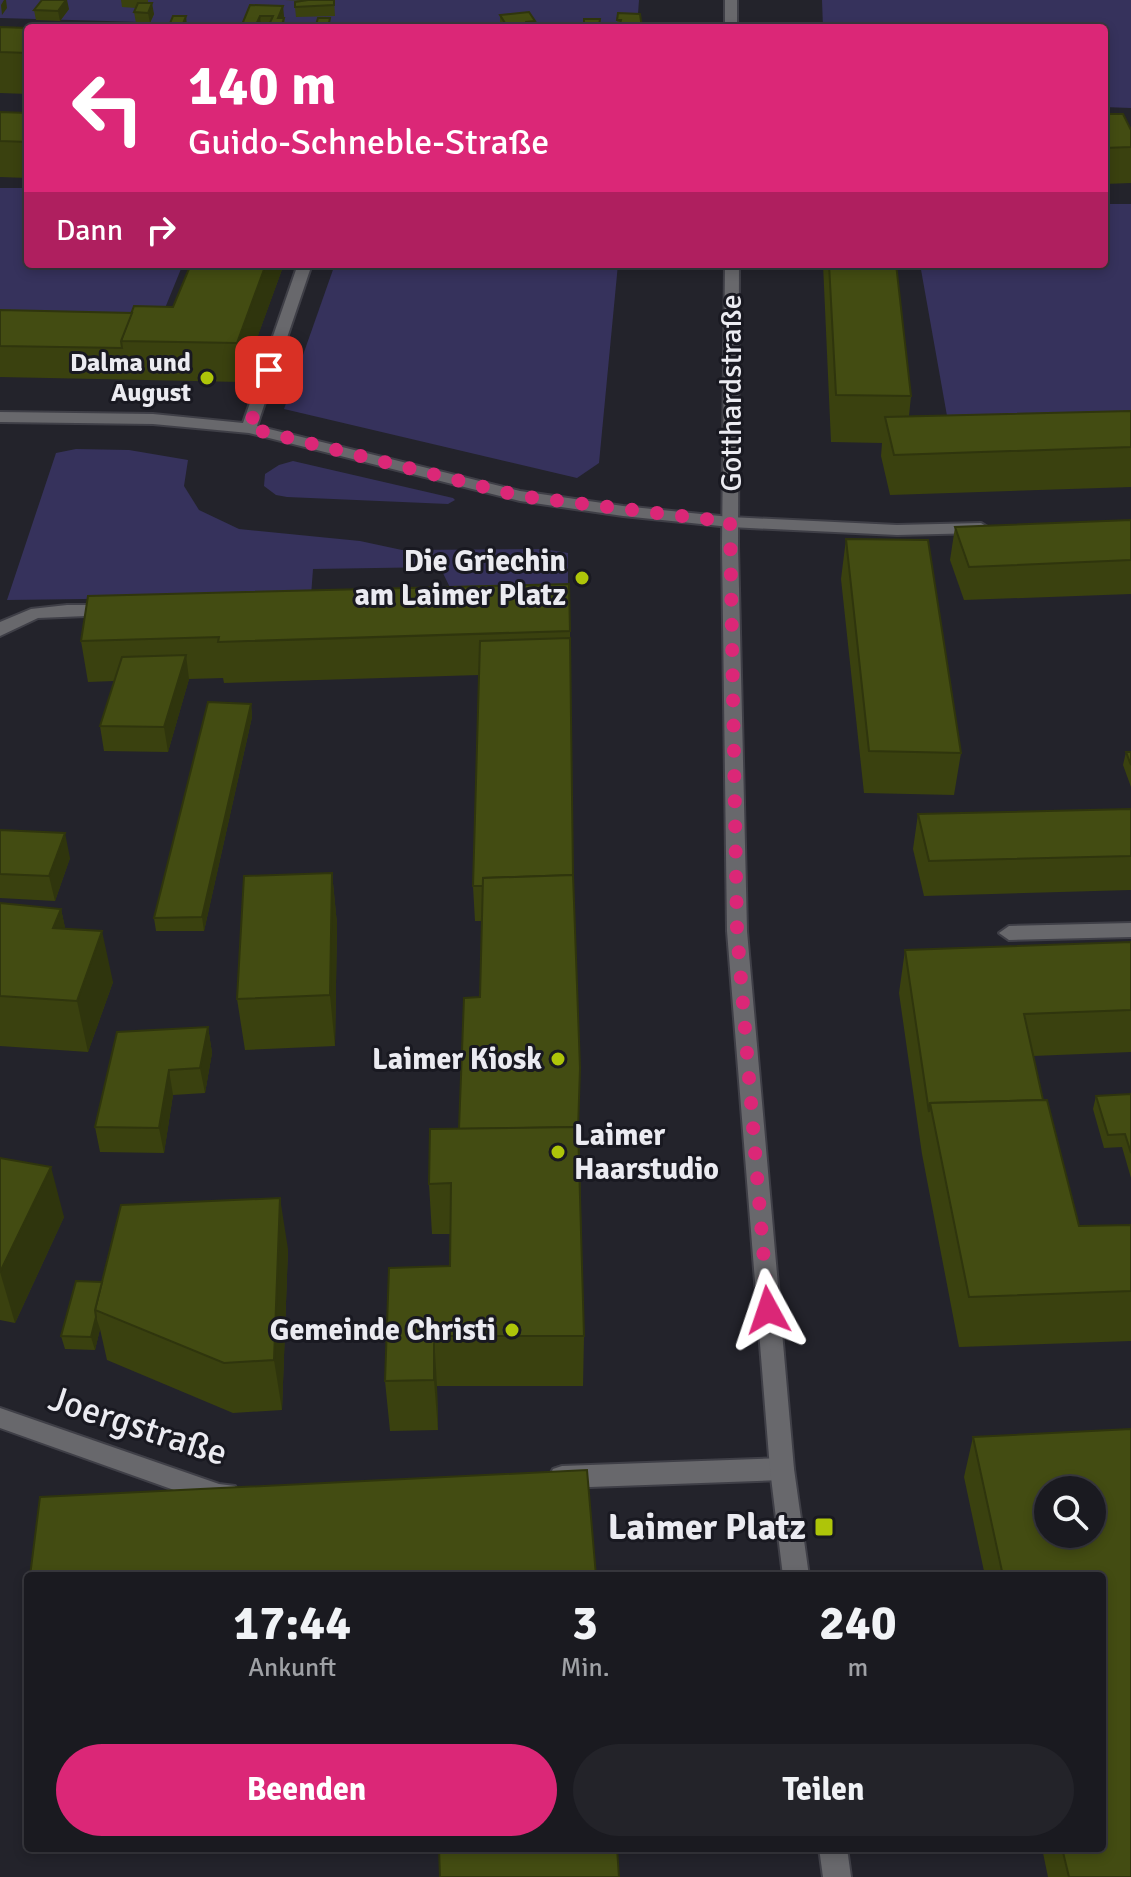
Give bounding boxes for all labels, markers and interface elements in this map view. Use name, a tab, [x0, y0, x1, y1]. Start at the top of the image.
text: 140 m	[188, 51, 336, 120]
icon: left	[56, 56, 160, 160]
text: Guido-Schneble-Straße	[188, 120, 549, 165]
icon: right	[139, 208, 183, 252]
text: Dann	[56, 212, 123, 249]
street label: Gotthardstraße	[713, 294, 750, 492]
pin	[235, 336, 303, 404]
place label: Dalma und August	[70, 347, 191, 409]
icon: arrive	[247, 348, 291, 392]
marker: Dalma und August	[198, 369, 216, 387]
place label: Die Griechin am Laimer Platz	[354, 543, 566, 614]
marker: Die Griechin am Laimer Platz	[573, 569, 591, 587]
place label: Laimer Kiosk	[372, 1041, 542, 1078]
marker: Laimer Kiosk	[549, 1050, 567, 1068]
place label: Laimer Haarstudio	[574, 1117, 719, 1188]
marker: Laimer Haarstudio	[549, 1143, 567, 1161]
position arrow	[726, 1268, 810, 1352]
place label: Gemeinde Christi	[270, 1312, 496, 1349]
marker: Gemeinde Christi	[503, 1321, 521, 1339]
street label: Joergstraße	[43, 1376, 233, 1476]
map controls	[1034, 1476, 1106, 1548]
button: search	[1034, 1476, 1106, 1548]
place label: Laimer Platz	[608, 1505, 806, 1550]
marker: Laimer Platz	[813, 1516, 835, 1538]
text: 17:44	[233, 1594, 351, 1653]
text: 3	[572, 1594, 598, 1653]
text: 240	[819, 1594, 897, 1653]
text: Ankunft	[248, 1652, 336, 1684]
text: Min.	[560, 1652, 610, 1684]
text: m	[847, 1652, 868, 1684]
button: Beenden	[56, 1744, 557, 1836]
button: Teilen	[573, 1744, 1074, 1836]

